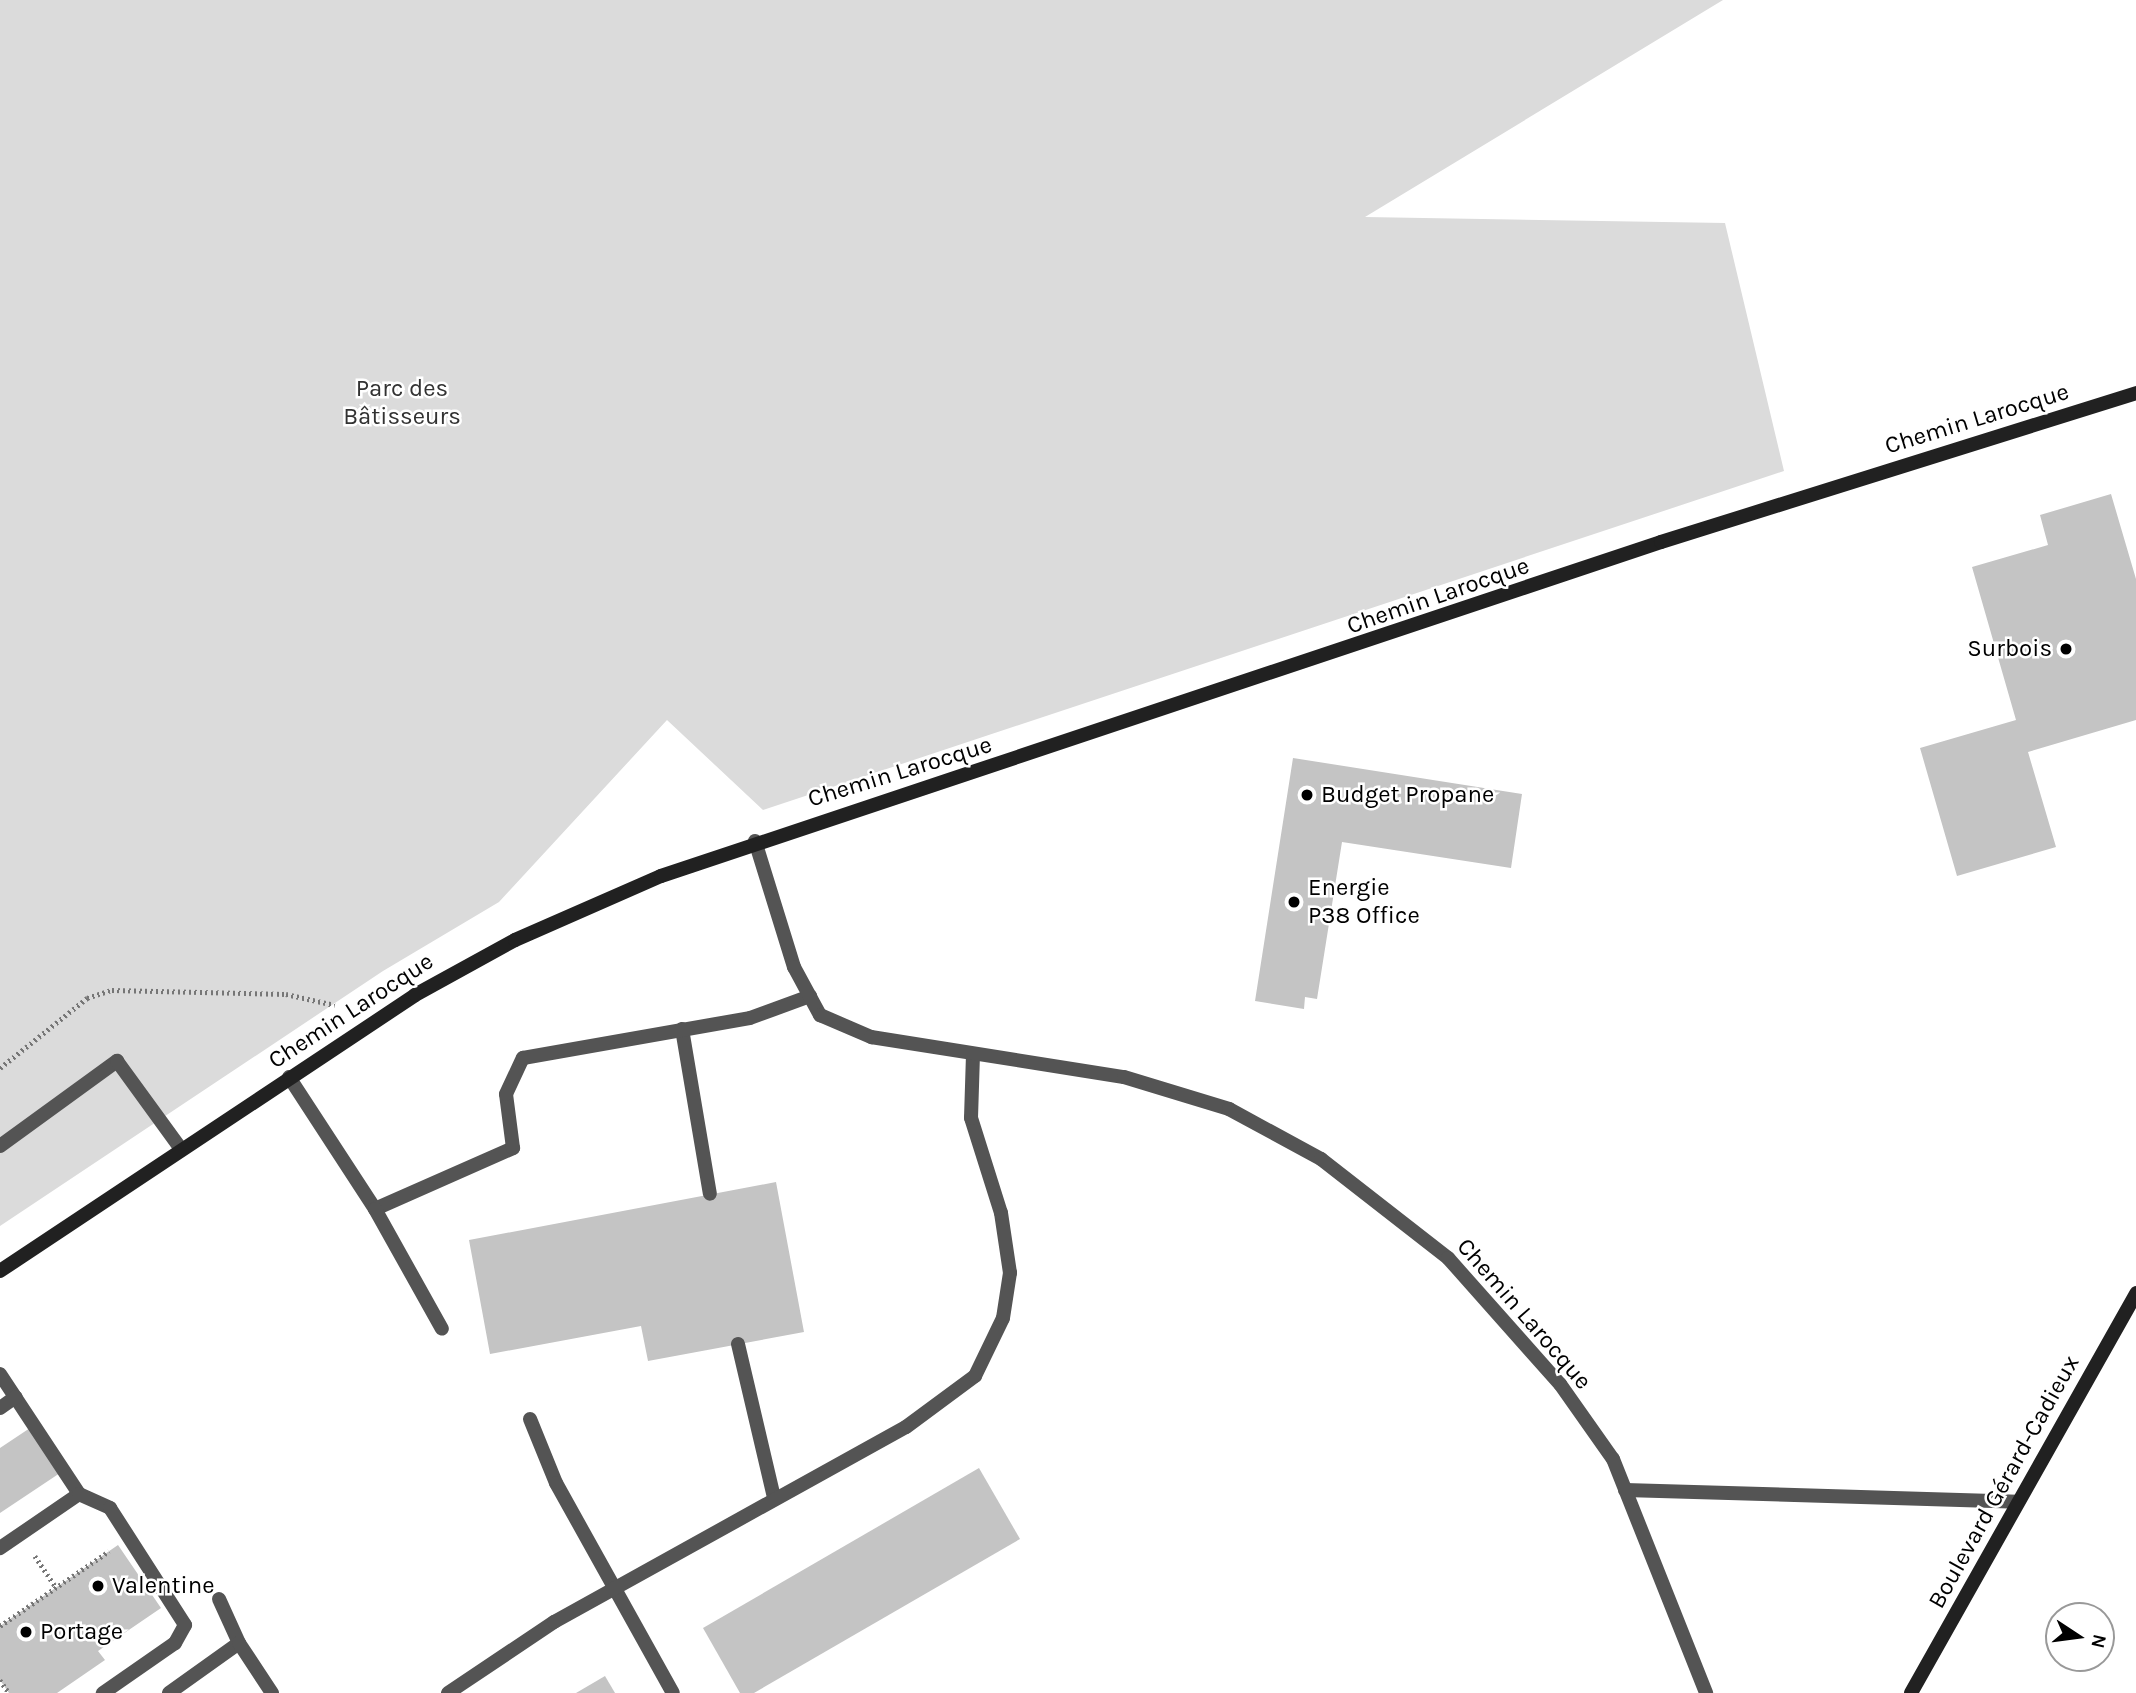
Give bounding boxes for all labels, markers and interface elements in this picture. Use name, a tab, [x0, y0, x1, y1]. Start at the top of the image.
park label: Parc des Bâtisseurs	[343, 375, 461, 431]
street label: Chemin Larocque	[1882, 377, 2072, 461]
street label: Chemin Larocque	[1343, 551, 1533, 641]
place label: Surbois	[1967, 635, 2052, 663]
marker: Surbois	[2058, 641, 2074, 657]
street label: Chemin Larocque	[805, 730, 995, 814]
place label: Budget Propane	[1321, 781, 1494, 809]
marker: Budget Propane	[1299, 787, 1315, 803]
place label: Energie P38 Office	[1308, 874, 1420, 930]
marker: Energie P38 Office	[1286, 894, 1302, 910]
street label: Chemin Larocque	[263, 947, 439, 1075]
street label: Chemin Larocque	[1451, 1233, 1597, 1395]
street label: Boulevard Gérard-Cadieux	[1922, 1350, 2086, 1614]
place label: Valentine	[112, 1572, 214, 1600]
marker: Valentine	[90, 1578, 106, 1594]
north arrow	[2045, 1602, 2115, 1672]
place label: Portage	[40, 1618, 123, 1646]
marker: Portage	[18, 1624, 34, 1640]
text: N	[2086, 1632, 2111, 1650]

